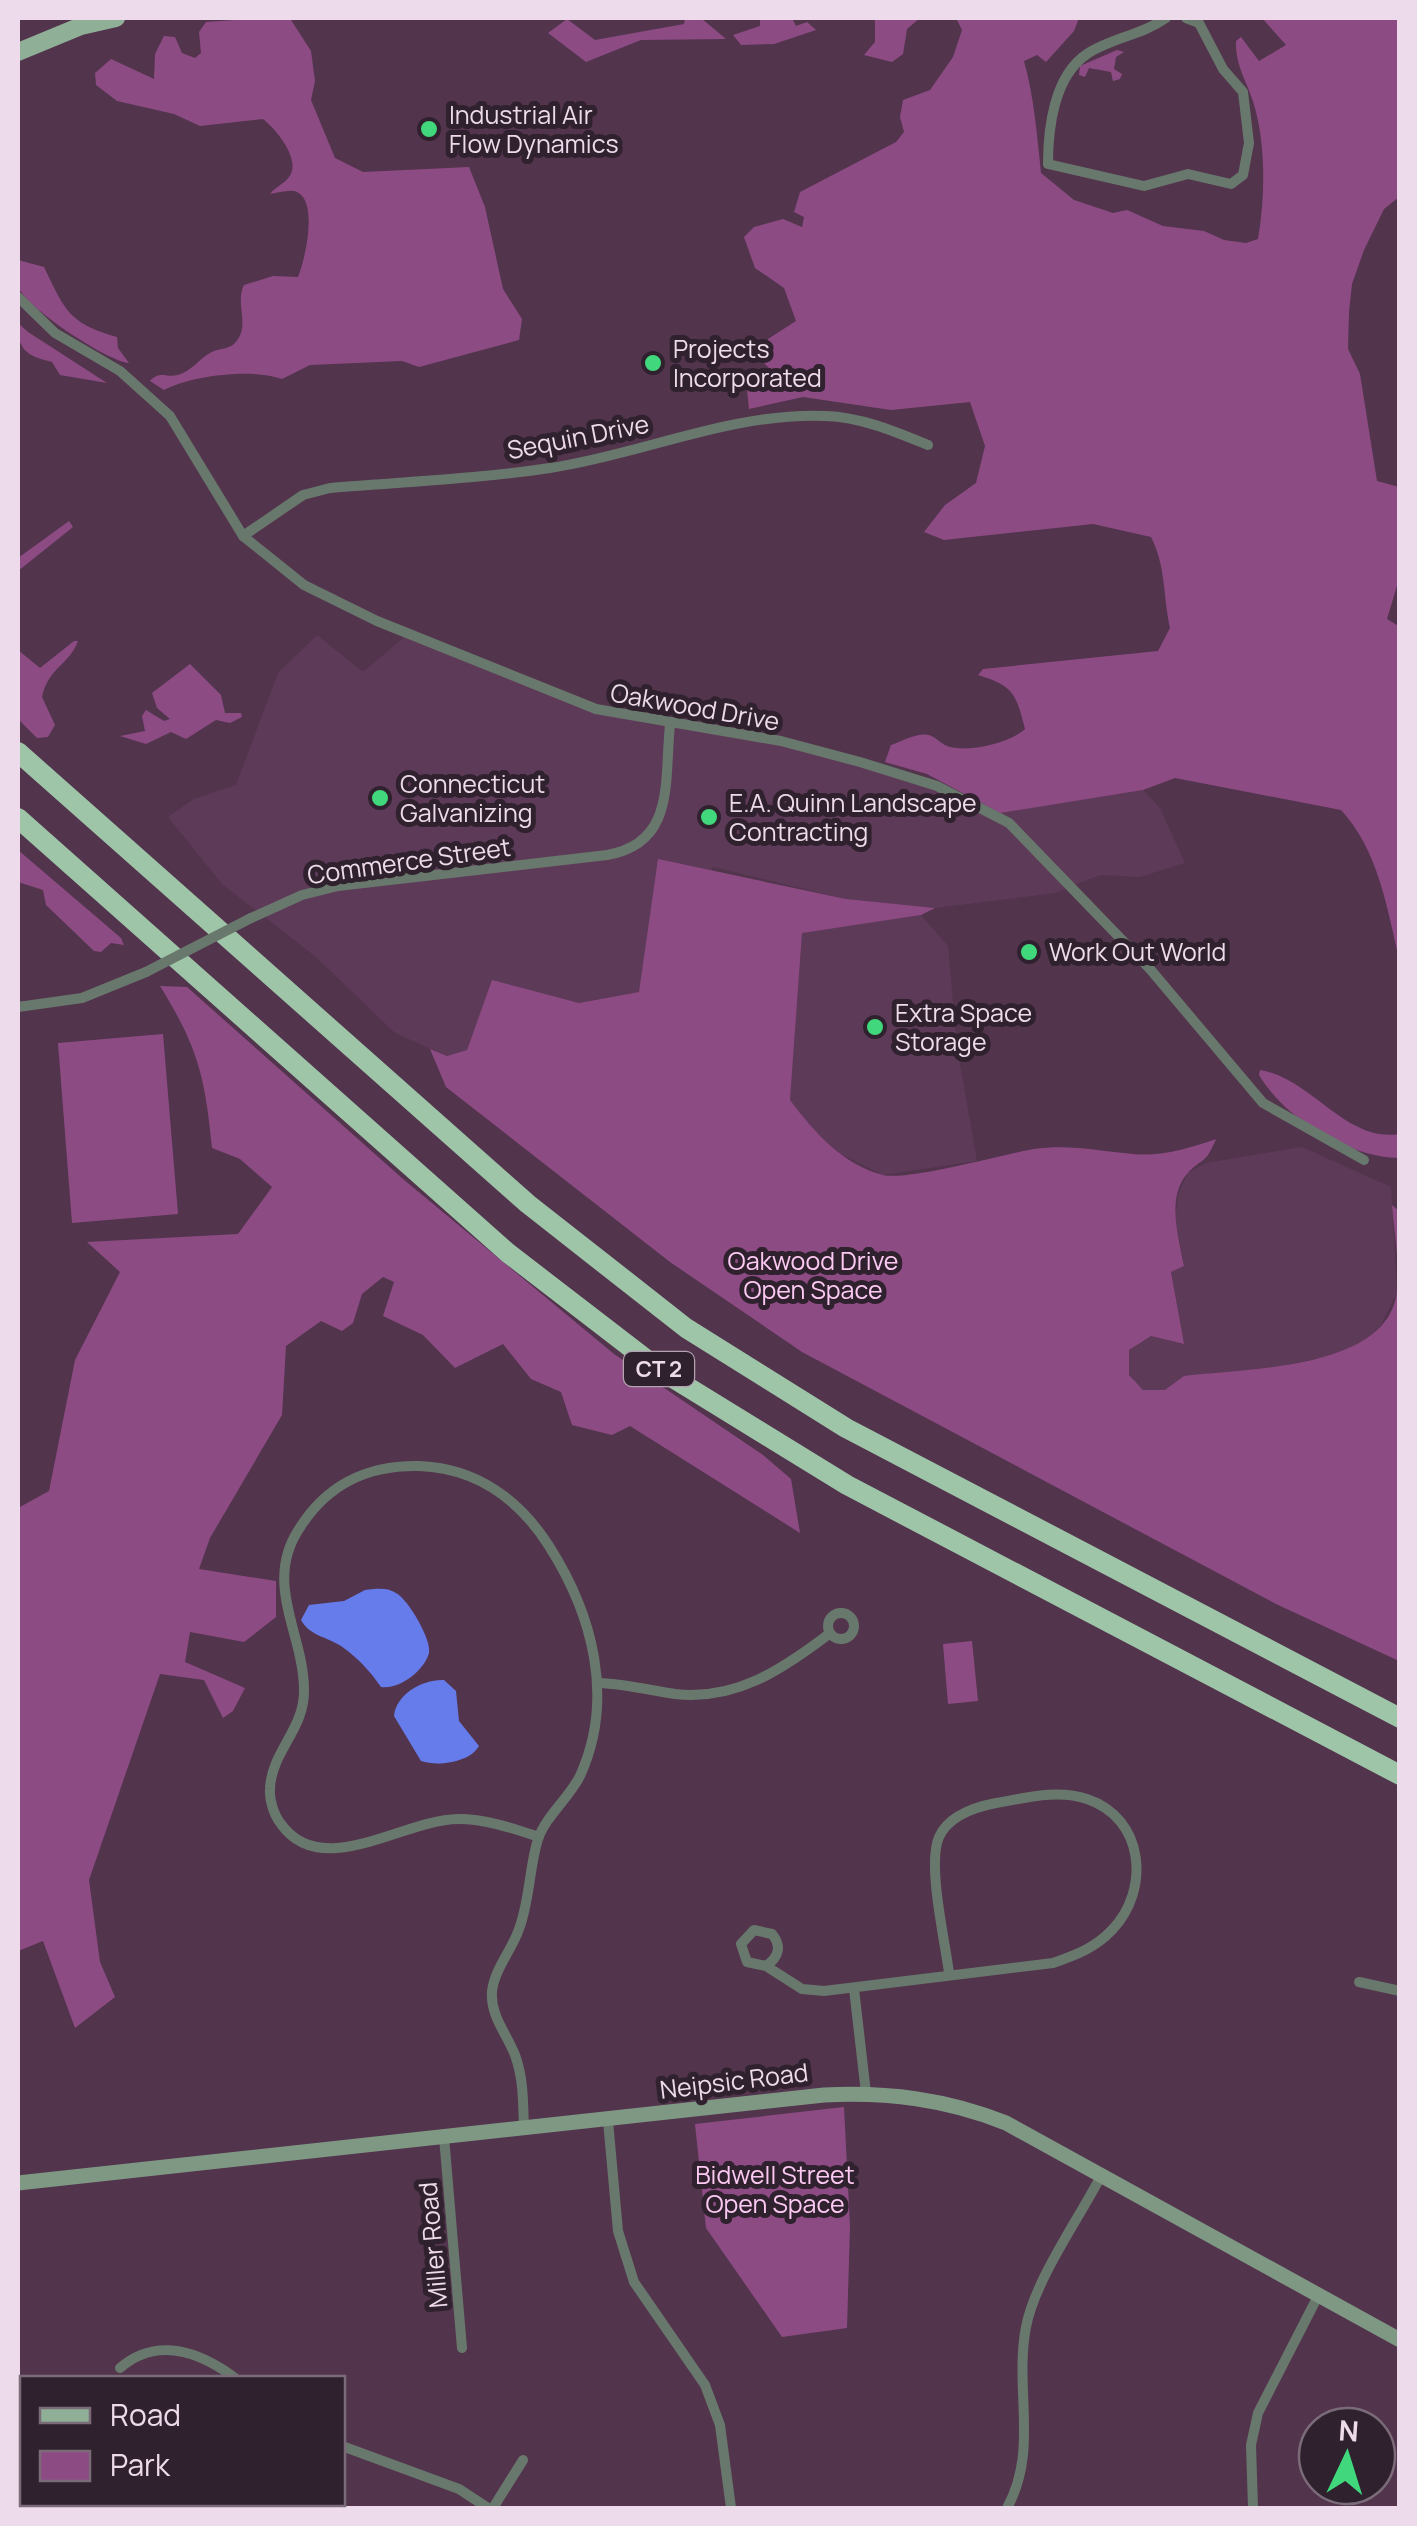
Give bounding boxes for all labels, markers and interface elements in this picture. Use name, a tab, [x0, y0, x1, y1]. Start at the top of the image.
place label: Industrial Air Flow Dynamics	[449, 97, 619, 161]
marker: Industrial Air Flow Dynamics	[418, 118, 440, 140]
place label: Projects Incorporated	[673, 331, 822, 395]
marker: Projects Incorporated	[642, 352, 664, 374]
street label: Sequin Drive	[504, 406, 652, 467]
street label: Oakwood Drive	[608, 674, 782, 739]
place label: Connecticut Galvanizing	[400, 766, 545, 830]
place label: E.A. Quinn Landscape Contracting	[729, 785, 977, 849]
marker: Connecticut Galvanizing	[369, 787, 391, 809]
marker: E.A. Quinn Landscape Contracting	[698, 806, 720, 828]
street label: Commerce Street	[305, 829, 513, 892]
place label: Work Out World	[1049, 934, 1226, 969]
marker: Work Out World	[1018, 941, 1040, 963]
place label: Extra Space Storage	[895, 995, 1032, 1059]
marker: Extra Space Storage	[864, 1016, 886, 1038]
park label: Oakwood Drive Open Space	[728, 1243, 898, 1307]
road number: CT 2	[624, 1352, 694, 1386]
street label: Neipsic Road	[658, 2054, 810, 2107]
park label: Bidwell Street Open Space	[695, 2157, 855, 2221]
street label: Miller Road	[410, 2181, 455, 2310]
legend	[20, 2376, 345, 2506]
text: Road	[110, 2394, 181, 2435]
north arrow	[1297, 2406, 1397, 2506]
text: N	[1337, 2410, 1360, 2450]
text: Park	[110, 2444, 171, 2485]

